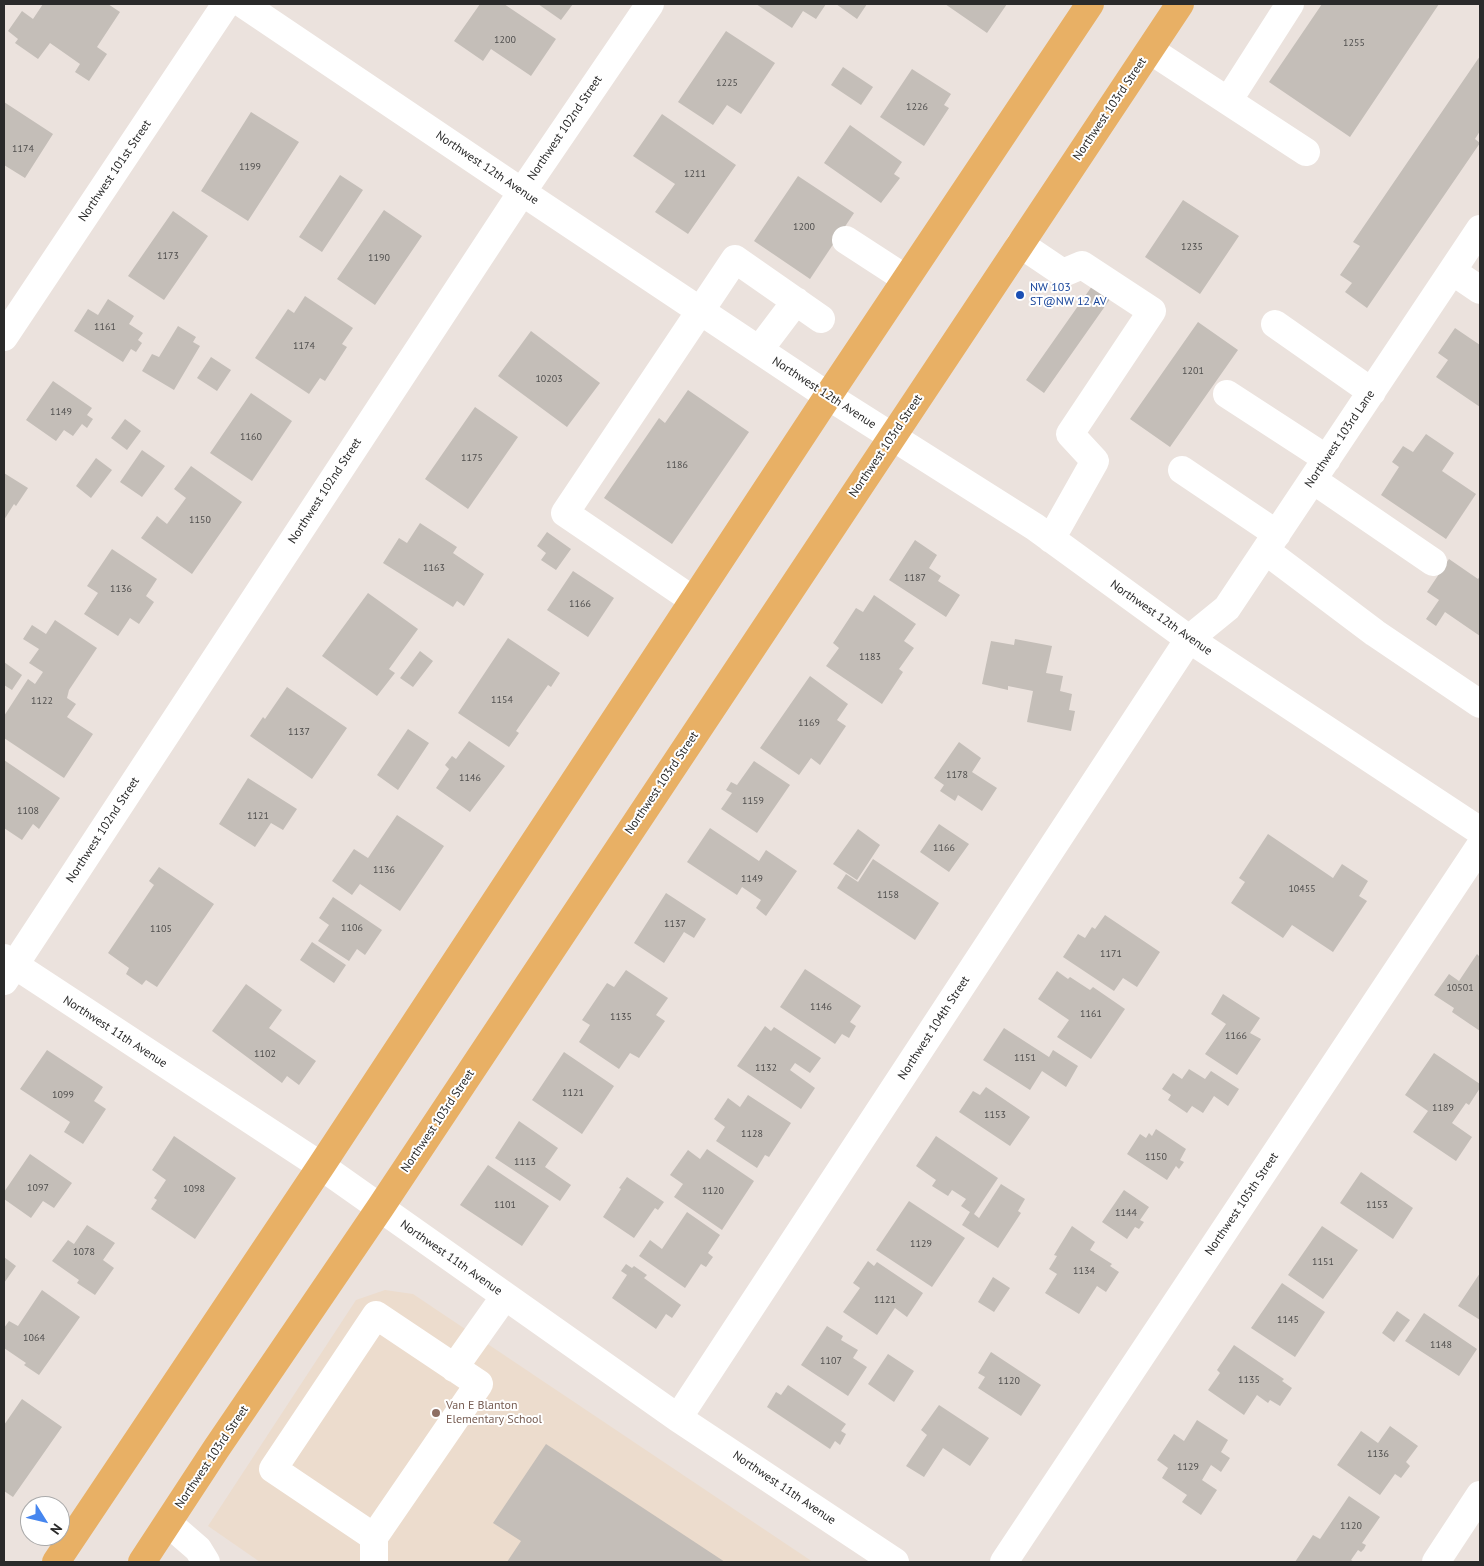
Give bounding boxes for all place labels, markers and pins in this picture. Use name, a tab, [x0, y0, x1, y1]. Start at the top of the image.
place label: NW 103 ST@NW 12 AV	[1030, 281, 1107, 309]
marker: NW 103 ST@NW 12 AV	[1014, 289, 1026, 301]
place label: Van E Blanton Elementary School	[446, 1399, 542, 1427]
marker: Van E Blanton Elementary School	[430, 1407, 442, 1419]

